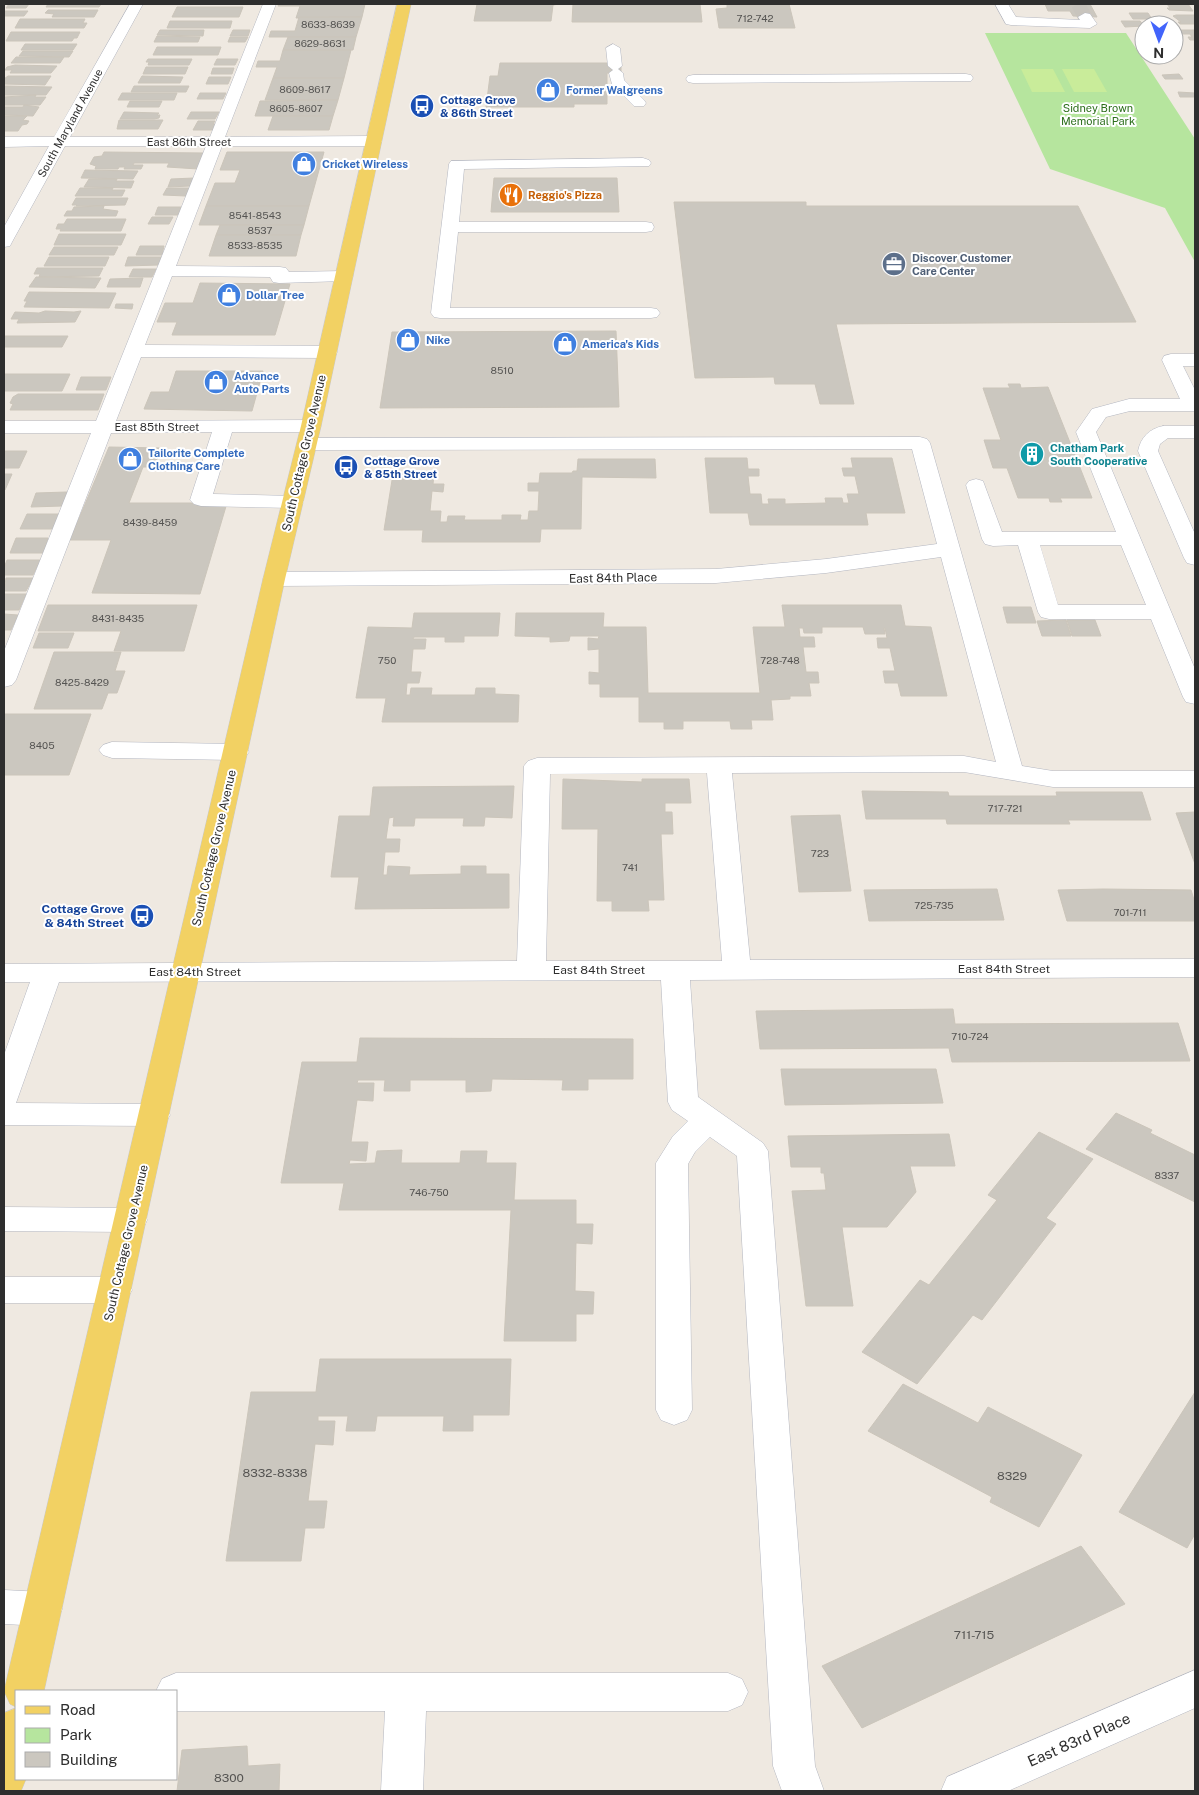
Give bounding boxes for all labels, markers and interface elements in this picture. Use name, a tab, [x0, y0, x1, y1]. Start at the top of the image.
house number: 712-742	[737, 12, 773, 24]
north arrow	[1134, 15, 1184, 65]
house number: 8633-8639	[301, 18, 355, 30]
house number: 8629-8631	[294, 37, 346, 49]
text: N	[1153, 45, 1164, 61]
street label: South Maryland Avenue	[35, 67, 105, 179]
shop icon: Former Walgreens	[535, 77, 561, 103]
house number: 8609-8617	[279, 83, 331, 95]
place label: Former Walgreens	[566, 84, 663, 96]
bus stop icon: Cottage Grove & 86th Street	[409, 93, 435, 119]
place label: Cottage Grove & 86th Street	[440, 94, 516, 119]
house number: 8605-8607	[269, 102, 323, 114]
park label: Sidney Brown Memorial Park	[1061, 102, 1135, 127]
street label: East 86th Street	[147, 136, 231, 148]
shop icon: Cricket Wireless	[291, 151, 317, 177]
place label: Cricket Wireless	[322, 158, 408, 170]
restaurant icon: Reggio's Pizza	[498, 182, 524, 208]
place label: Reggio's Pizza	[528, 189, 602, 201]
house number: 8541-8543	[229, 209, 281, 221]
house number: 8537	[247, 224, 273, 236]
house number: 8533-8535	[228, 239, 282, 251]
office icon: Discover Customer Care Center	[881, 251, 907, 277]
place label: Discover Customer Care Center	[912, 252, 1012, 277]
shop icon: Dollar Tree	[216, 282, 242, 308]
place label: Dollar Tree	[246, 289, 304, 301]
shop icon: Nike	[395, 327, 421, 353]
shop icon: America's Kids	[552, 331, 578, 357]
place label: Nike	[426, 334, 450, 346]
place label: America's Kids	[582, 338, 659, 350]
house number: 8510	[490, 364, 514, 376]
shop icon: Advance Auto Parts	[203, 369, 229, 395]
place label: Advance Auto Parts	[234, 370, 290, 395]
street label: South Cottage Grove Avenue	[279, 373, 329, 533]
street label: East 85th Street	[115, 421, 199, 433]
building icon: Chatham Park South Cooperative	[1019, 441, 1045, 467]
place label: Chatham Park South Cooperative	[1050, 442, 1147, 467]
shop icon: Tailorite Complete Clothing Care	[117, 446, 143, 472]
place label: Tailorite Complete Clothing Care	[148, 447, 245, 472]
bus stop icon: Cottage Grove & 85th Street	[333, 454, 359, 480]
place label: Cottage Grove & 85th Street	[364, 455, 440, 480]
house number: 8439-8459	[123, 516, 177, 528]
street label: East 84th Place	[569, 570, 658, 586]
house number: 8431-8435	[92, 612, 144, 624]
house number: 750	[378, 654, 396, 666]
house number: 728-748	[760, 654, 800, 666]
house number: 8425-8429	[55, 676, 109, 688]
house number: 8405	[29, 739, 55, 751]
street label: South Cottage Grove Avenue	[189, 768, 239, 928]
house number: 717-721	[988, 802, 1023, 814]
house number: 723	[811, 847, 829, 859]
house number: 741	[622, 861, 638, 873]
house number: 725-735	[914, 899, 954, 911]
place label: Cottage Grove & 84th Street	[42, 902, 124, 930]
bus stop icon: Cottage Grove & 84th Street	[129, 903, 155, 929]
house number: 701-711	[1114, 906, 1146, 918]
street label: East 84th Street	[958, 962, 1050, 976]
street label: East 84th Street	[553, 963, 645, 977]
street label: East 84th Street	[149, 965, 241, 979]
house number: 710-724	[951, 1030, 989, 1042]
street label: South Cottage Grove Avenue	[101, 1163, 151, 1323]
house number: 8337	[1155, 1169, 1179, 1181]
house number: 746-750	[409, 1186, 449, 1198]
house number: 8332-8338	[243, 1466, 308, 1480]
house number: 8329	[997, 1469, 1027, 1483]
house number: 711-715	[954, 1628, 994, 1642]
legend	[15, 1690, 178, 1780]
text: Road	[60, 1701, 96, 1718]
street label: East 83rd Place	[1025, 1709, 1133, 1770]
text: Park	[60, 1726, 92, 1743]
text: Building	[60, 1751, 118, 1768]
house number: 8300	[214, 1771, 244, 1785]

